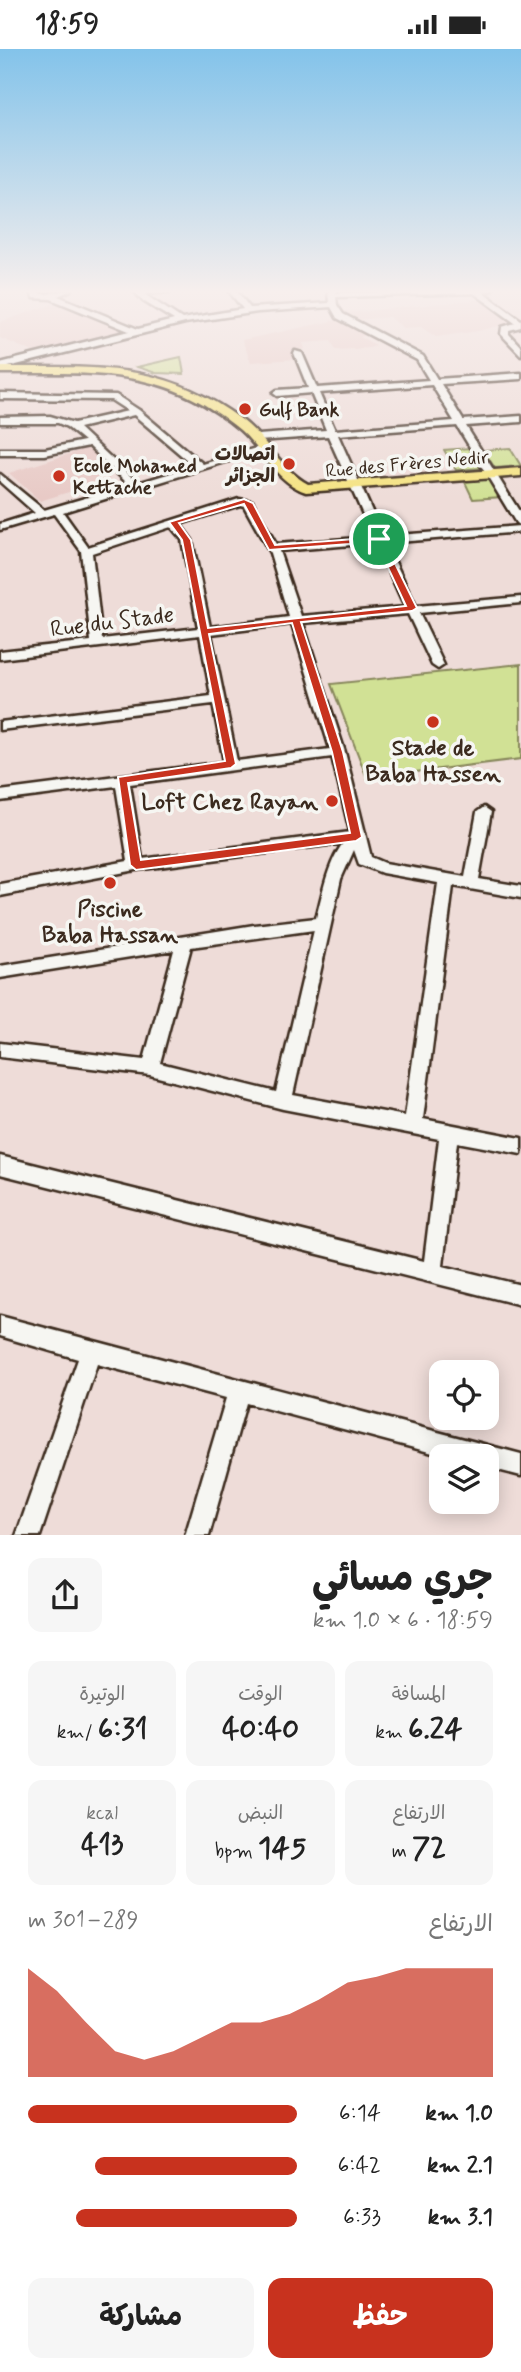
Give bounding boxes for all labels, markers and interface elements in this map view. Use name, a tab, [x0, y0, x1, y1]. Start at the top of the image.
text: 18:59	[35, 8, 99, 42]
place label: Gulf Bank	[259, 398, 340, 423]
marker: Gulf Bank	[237, 401, 253, 417]
place label: اتصالات الجزائر	[215, 442, 275, 489]
street label: Rue des Frères Nedir	[324, 445, 490, 484]
place label: Ecole Mohamed Kettache	[73, 454, 197, 501]
marker: اتصالات الجزائر	[281, 456, 297, 472]
marker: Ecole Mohamed Kettache	[51, 468, 67, 484]
pin	[349, 509, 409, 569]
icon: arrive	[360, 520, 398, 558]
street label: Rue du Stade	[49, 601, 176, 645]
marker: Stade de Baba Hassen	[425, 714, 441, 730]
place label: Stade de Baba Hassen	[365, 734, 502, 790]
place label: Loft Chez Rayan	[141, 788, 319, 818]
marker: Loft Chez Rayan	[324, 793, 340, 809]
marker: Piscine Baba Hassan	[102, 875, 118, 891]
place label: Piscine Baba Hassan	[42, 895, 179, 951]
map controls	[429, 1360, 499, 1514]
button: locate	[429, 1360, 499, 1430]
button: layers	[429, 1444, 499, 1514]
text: جري مسائي	[312, 1555, 493, 1604]
button: share	[28, 1558, 102, 1632]
text: 18:59 · 6 × 1.0 km	[313, 1606, 493, 1636]
text: الوتيرة	[79, 1682, 125, 1707]
text: الوقت	[238, 1682, 283, 1707]
text: المسافة	[392, 1682, 446, 1707]
text: 6:31	[98, 1710, 148, 1749]
text: 40:40	[222, 1710, 299, 1749]
text: 6.24	[408, 1710, 463, 1749]
text: /km	[57, 1720, 98, 1745]
text: km	[375, 1720, 408, 1745]
text: kcal	[86, 1801, 118, 1826]
text: النبض	[238, 1801, 283, 1826]
text: الارتفاع	[392, 1801, 445, 1826]
text: 413	[81, 1826, 123, 1865]
text: 145	[258, 1829, 306, 1868]
text: 72	[412, 1829, 446, 1868]
text: bpm	[215, 1839, 258, 1864]
text: m	[392, 1839, 412, 1864]
text: 289–301 m	[28, 1906, 139, 1936]
text: الارتفاع	[429, 1910, 493, 1940]
text: 6:14	[339, 2099, 381, 2129]
text: 1.0 km	[425, 2099, 493, 2129]
text: 6:42	[338, 2151, 381, 2181]
text: 2.1 km	[427, 2151, 493, 2181]
text: 6:33	[343, 2203, 381, 2233]
text: 3.1 km	[428, 2203, 493, 2233]
button: مشاركة	[28, 2278, 254, 2358]
button: حفظ	[268, 2278, 493, 2358]

